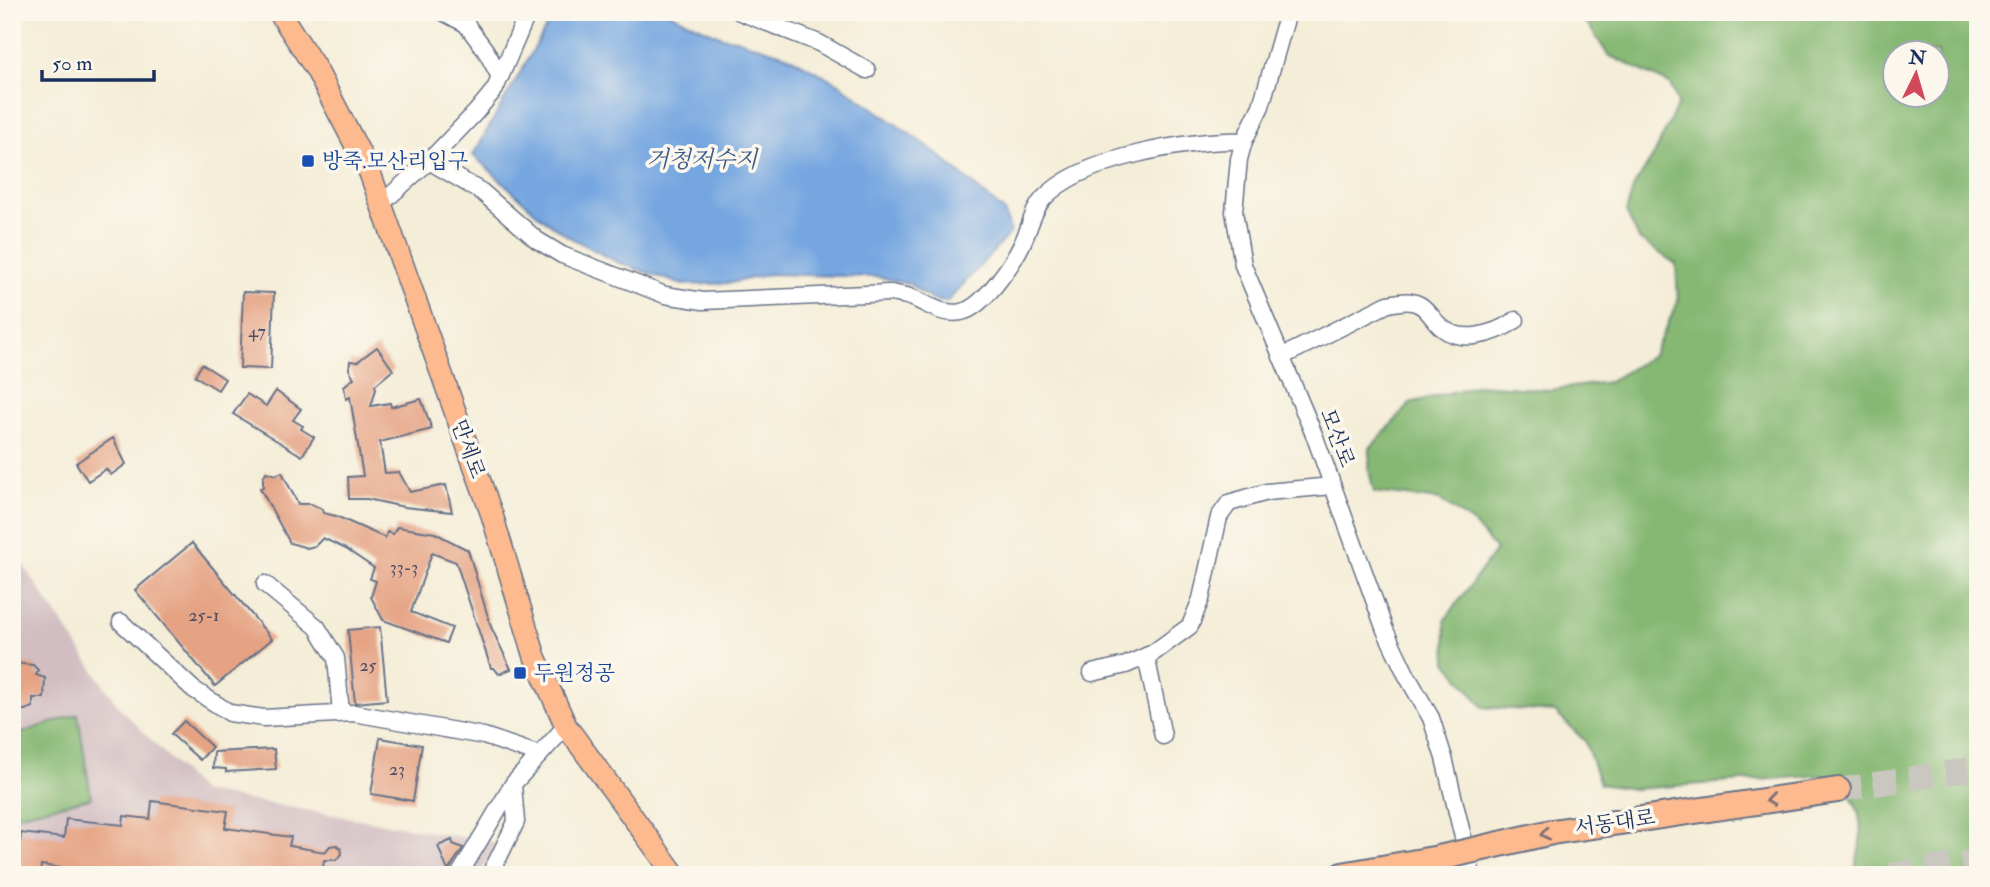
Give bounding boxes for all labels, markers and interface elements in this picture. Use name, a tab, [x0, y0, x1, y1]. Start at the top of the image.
scale bar	[42, 38, 154, 82]
north arrow	[1882, 38, 1952, 108]
text: N	[1907, 45, 1928, 71]
text: 50 m	[52, 50, 93, 77]
water label: 거청저수지	[646, 145, 759, 174]
place label: 방죽.모산리입구	[322, 148, 468, 175]
marker: 방죽.모산리입구	[300, 153, 316, 169]
house number: 47	[248, 320, 266, 343]
street label: 모산로	[1313, 405, 1361, 471]
street label: 만세로	[445, 416, 491, 482]
house number: 33-3	[390, 556, 418, 579]
house number: 25-1	[188, 604, 220, 627]
house number: 25	[360, 654, 377, 677]
place label: 두원정공	[534, 660, 615, 687]
marker: 두원정공	[512, 665, 528, 681]
house number: 23	[389, 758, 405, 781]
one-way arrow	[1765, 792, 1776, 807]
street label: 서동대로	[1573, 804, 1657, 842]
one-way arrow	[1539, 826, 1551, 841]

